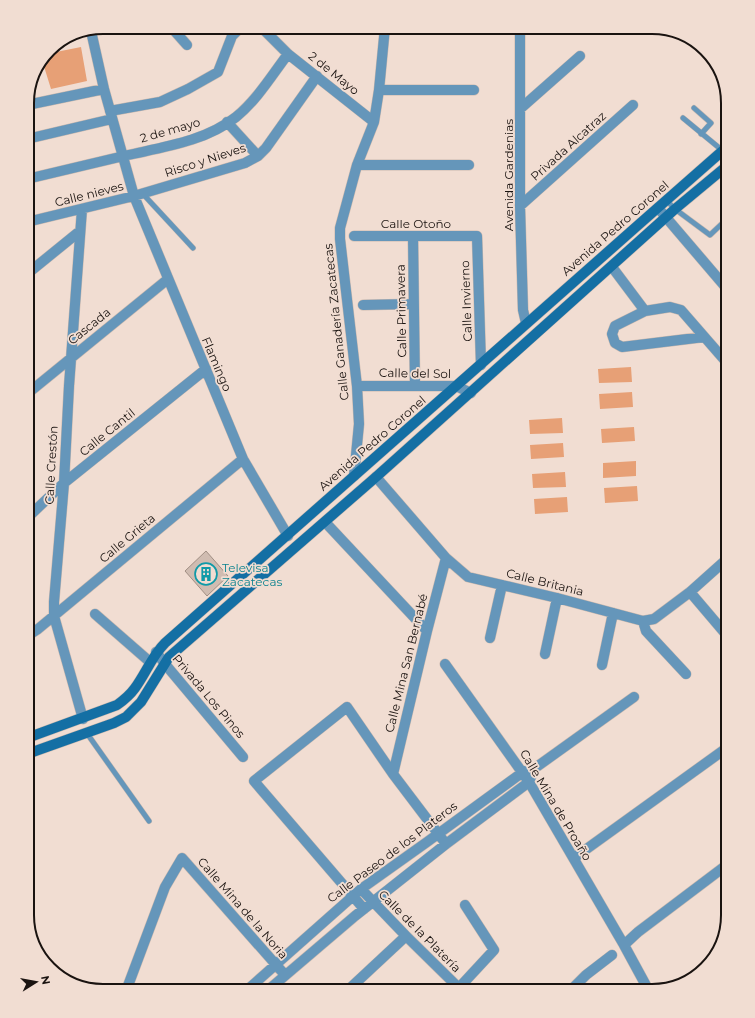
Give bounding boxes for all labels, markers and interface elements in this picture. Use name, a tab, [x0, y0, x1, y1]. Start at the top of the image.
street label: 2 de Mayo	[306, 48, 362, 98]
street label: Privada Alcatraz	[527, 108, 609, 184]
street label: 2 de mayo	[138, 114, 202, 146]
street label: Avenida Gardenias	[501, 119, 516, 231]
street label: Risco y Nieves	[163, 140, 248, 180]
street label: Avenida Pedro Coronel	[558, 177, 672, 279]
street label: Calle nieves	[53, 178, 125, 210]
street label: Calle Otoño	[381, 216, 451, 231]
street label: Calle Ganadería Zacatecas	[320, 243, 352, 401]
street label: Calle Invierno	[457, 260, 475, 342]
street label: Calle Primavera	[393, 264, 409, 358]
street label: Cascada	[65, 304, 113, 348]
street label: Flamingo	[199, 334, 235, 394]
street label: Calle del Sol	[379, 365, 451, 381]
street label: Avenida Pedro Coronel	[315, 392, 429, 494]
street label: Calle Cantil	[76, 405, 138, 459]
street label: Calle Crestón	[41, 425, 61, 505]
street label: Calle Grieta	[96, 510, 158, 566]
place label: Televisa Zacatecas	[222, 560, 282, 589]
building icon: Televisa Zacatecas	[193, 561, 219, 587]
street label: Calle Britania	[505, 565, 585, 599]
street label: Calle Mina San Bernabé	[381, 592, 431, 734]
street label: Privada Los Pinos	[170, 651, 249, 741]
street label: Calle Mina de Proaño	[517, 747, 595, 863]
street label: Calle Paseo de los Plateros	[324, 798, 460, 906]
street label: Calle Mina de la Noria	[195, 854, 291, 962]
street label: Calle de la Platería	[376, 887, 464, 975]
north arrow	[16, 962, 56, 1002]
text: N	[38, 974, 54, 986]

